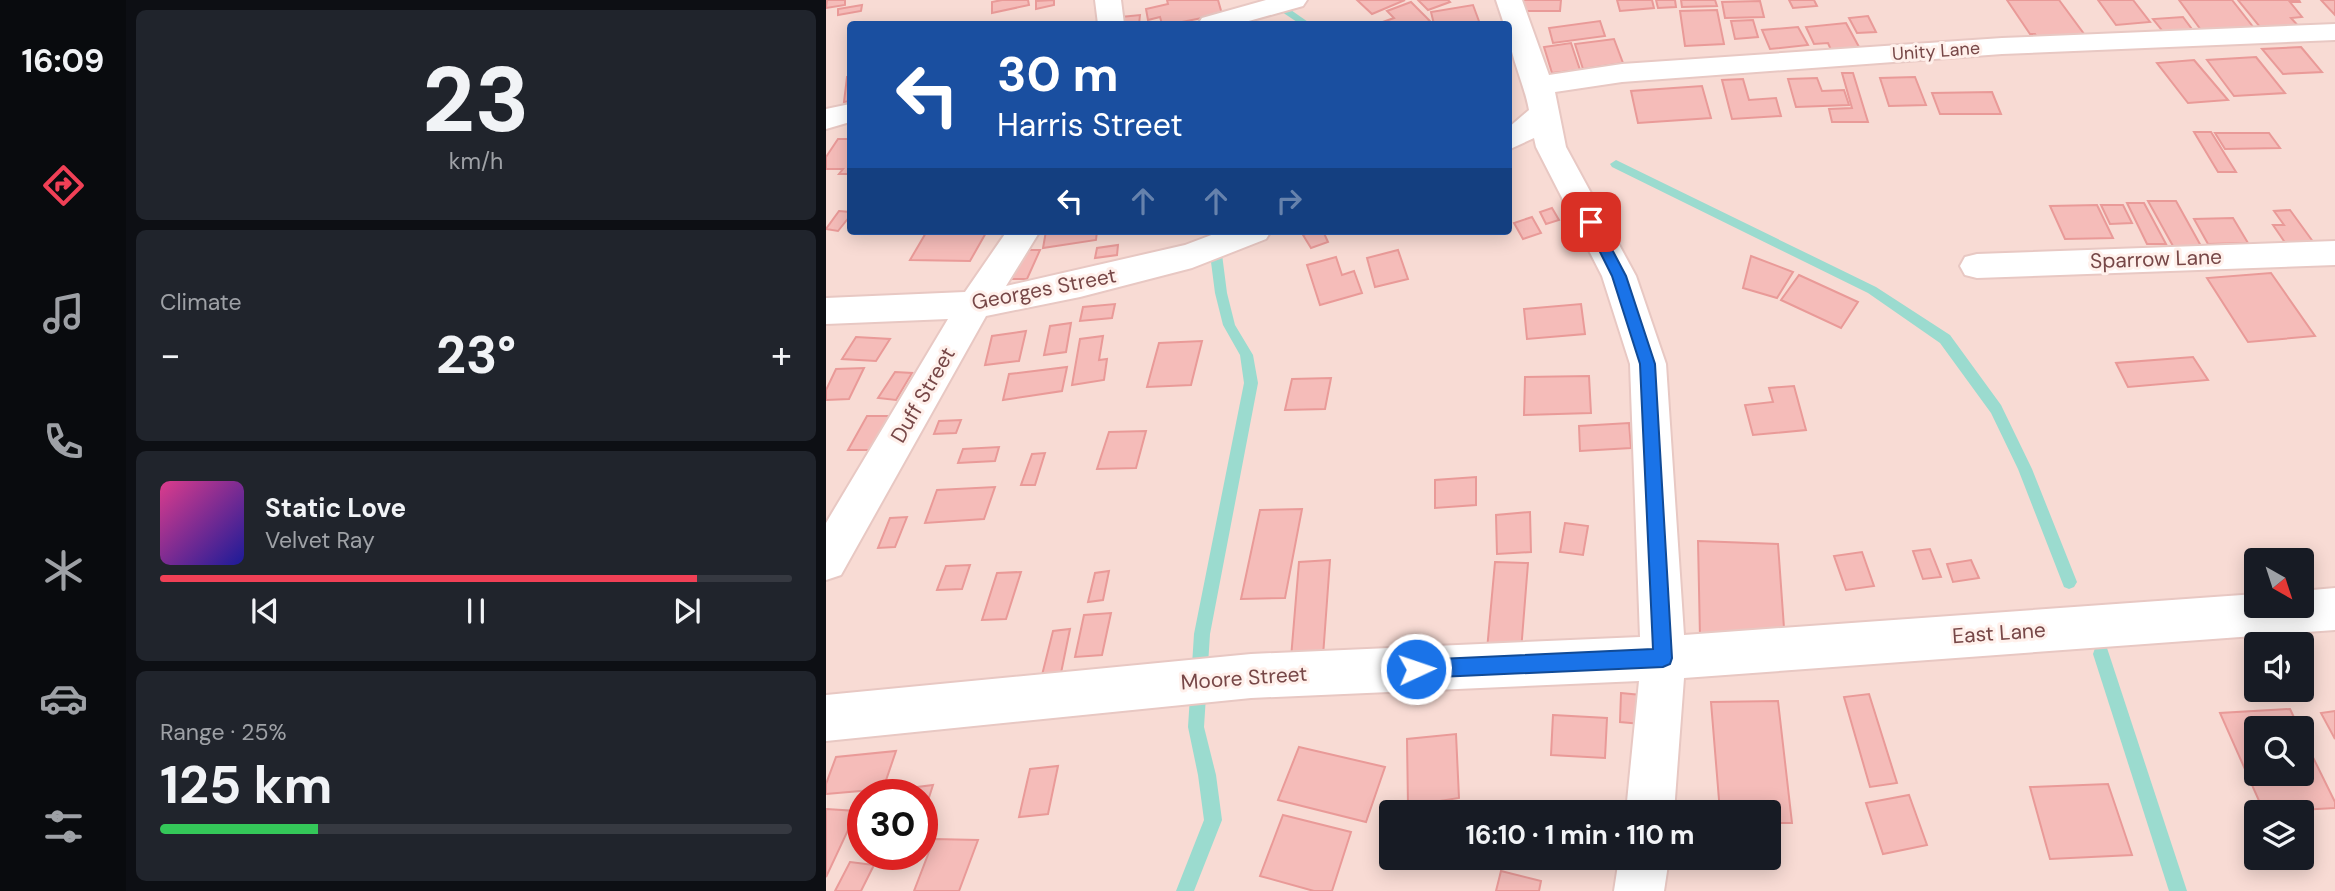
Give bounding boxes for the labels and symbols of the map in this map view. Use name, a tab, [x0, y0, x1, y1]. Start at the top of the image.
street label: Unity Lane	[1891, 36, 1981, 66]
pin	[1561, 192, 1621, 252]
street label: Sparrow Lane	[2090, 243, 2223, 275]
street label: Georges Street	[969, 261, 1119, 317]
street label: Duff Street	[884, 342, 962, 448]
north arrow	[2244, 548, 2314, 618]
street label: East Lane	[1951, 616, 2047, 650]
position arrow	[1379, 632, 1453, 706]
street label: Moore Street	[1180, 660, 1308, 696]
speed limit sign: 30	[847, 779, 938, 870]

